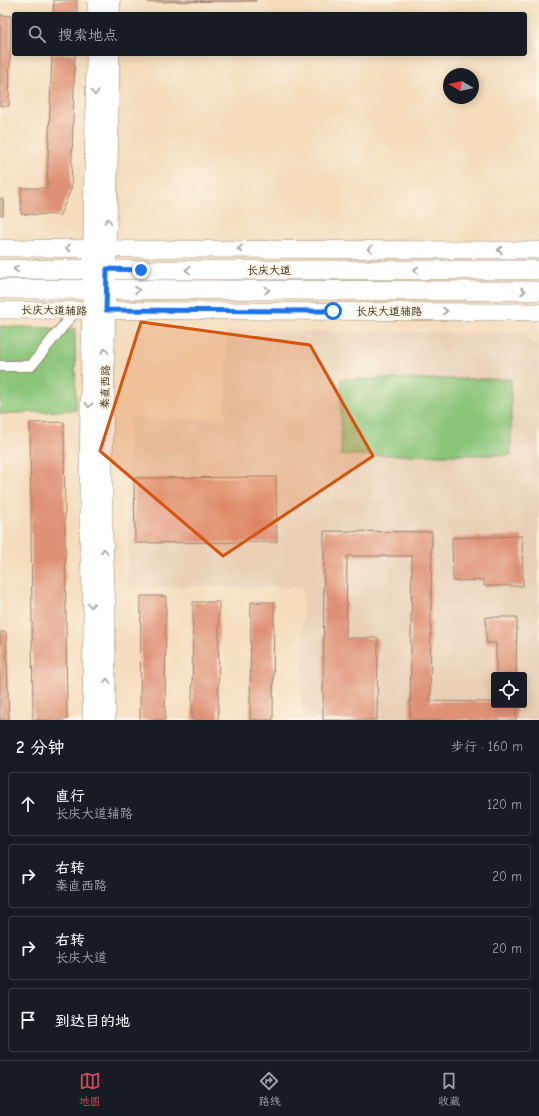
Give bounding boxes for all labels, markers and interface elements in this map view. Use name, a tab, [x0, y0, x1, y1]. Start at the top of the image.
search box	[12, 12, 527, 56]
icon: search	[26, 23, 48, 45]
text: 搜索地点	[58, 26, 118, 44]
north arrow	[443, 68, 479, 104]
one-way arrow	[90, 90, 99, 96]
one-way arrow	[103, 218, 112, 224]
one-way arrow	[65, 244, 71, 252]
one-way arrow	[237, 245, 243, 253]
one-way arrow	[367, 245, 373, 253]
one-way arrow	[497, 245, 503, 254]
route end	[132, 261, 150, 279]
street label: 长庆大道	[247, 264, 291, 277]
one-way arrow	[13, 265, 19, 273]
one-way arrow	[185, 266, 191, 274]
one-way arrow	[413, 266, 419, 274]
one-way arrow	[134, 286, 140, 294]
one-way arrow	[264, 286, 270, 294]
one-way arrow	[520, 287, 526, 295]
route start	[324, 302, 342, 320]
street label: 长庆大道辅路	[21, 303, 87, 318]
street label: 长庆大道辅路	[356, 305, 422, 318]
one-way arrow	[442, 307, 448, 315]
one-way arrow	[101, 348, 109, 354]
street label: 秦直西路	[99, 365, 112, 409]
one-way arrow	[85, 402, 93, 408]
one-way arrow	[100, 548, 109, 554]
one-way arrow	[87, 602, 95, 608]
map controls	[491, 672, 527, 708]
button: locate	[491, 672, 527, 708]
one-way arrow	[103, 678, 111, 684]
text: 2 分钟	[16, 738, 65, 757]
text: 步行 · 160 m	[451, 739, 523, 754]
text: 直行	[55, 787, 85, 805]
icon: ahead	[17, 793, 39, 815]
text: 120 m	[487, 797, 522, 812]
text: 长庆大道辅路	[55, 806, 133, 821]
text: 右转	[55, 859, 85, 877]
icon: right	[17, 865, 39, 887]
text: 20 m	[492, 869, 522, 884]
text: 秦直西路	[55, 878, 107, 893]
text: 右转	[55, 931, 85, 949]
icon: right	[17, 937, 39, 959]
text: 20 m	[492, 941, 522, 956]
text: 长庆大道	[55, 950, 107, 965]
icon: arrive	[17, 1009, 39, 1031]
text: 到达目的地	[55, 1012, 130, 1030]
tab: 地图	[79, 1070, 101, 1108]
tab: 路线	[258, 1070, 280, 1108]
tab: 收藏	[438, 1070, 460, 1108]

